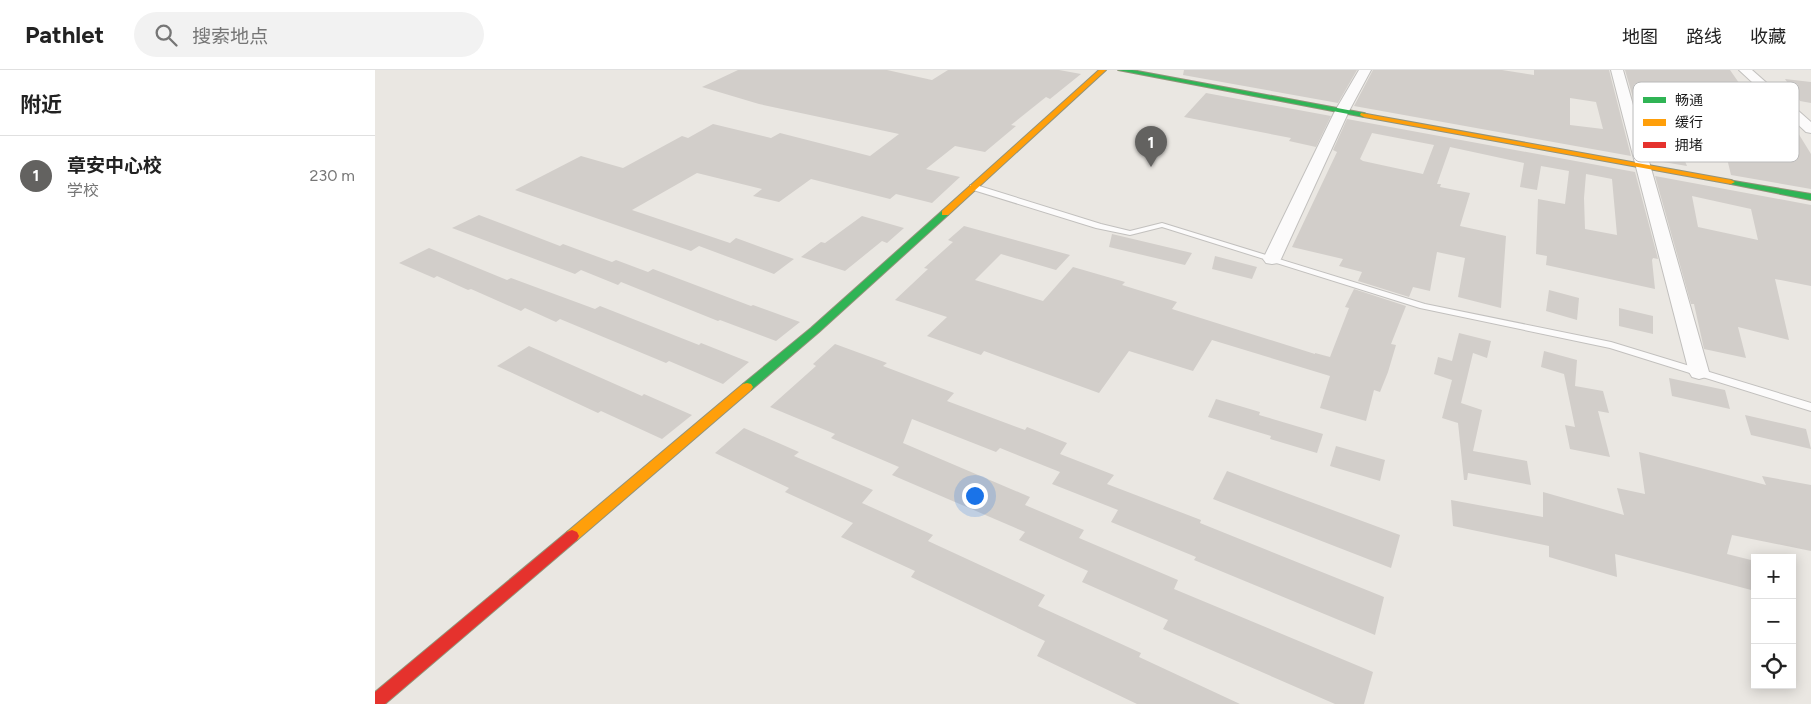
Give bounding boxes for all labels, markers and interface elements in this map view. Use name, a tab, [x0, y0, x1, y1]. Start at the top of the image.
search box	[134, 12, 484, 57]
text: Pathlet	[25, 20, 104, 49]
icon: search	[152, 21, 180, 49]
text: 搜索地点	[192, 25, 268, 48]
text: 地图	[1622, 26, 1658, 48]
text: 路线	[1686, 26, 1722, 48]
text: 收藏	[1750, 26, 1786, 48]
legend	[1633, 82, 1799, 162]
text: 附近	[20, 92, 62, 117]
text: 畅通	[1675, 92, 1703, 109]
text: 缓行	[1675, 114, 1703, 131]
pin: 1	[1135, 126, 1167, 167]
text: 拥堵	[1675, 137, 1703, 154]
text: 章安中心校	[67, 154, 162, 177]
text: 1	[33, 166, 39, 185]
text: 230 m	[310, 166, 355, 185]
text: 学校	[67, 181, 99, 200]
your location	[962, 483, 988, 509]
map controls	[1751, 554, 1796, 689]
button: +	[1751, 554, 1796, 599]
button: −	[1751, 599, 1796, 644]
button: locate	[1751, 644, 1796, 689]

